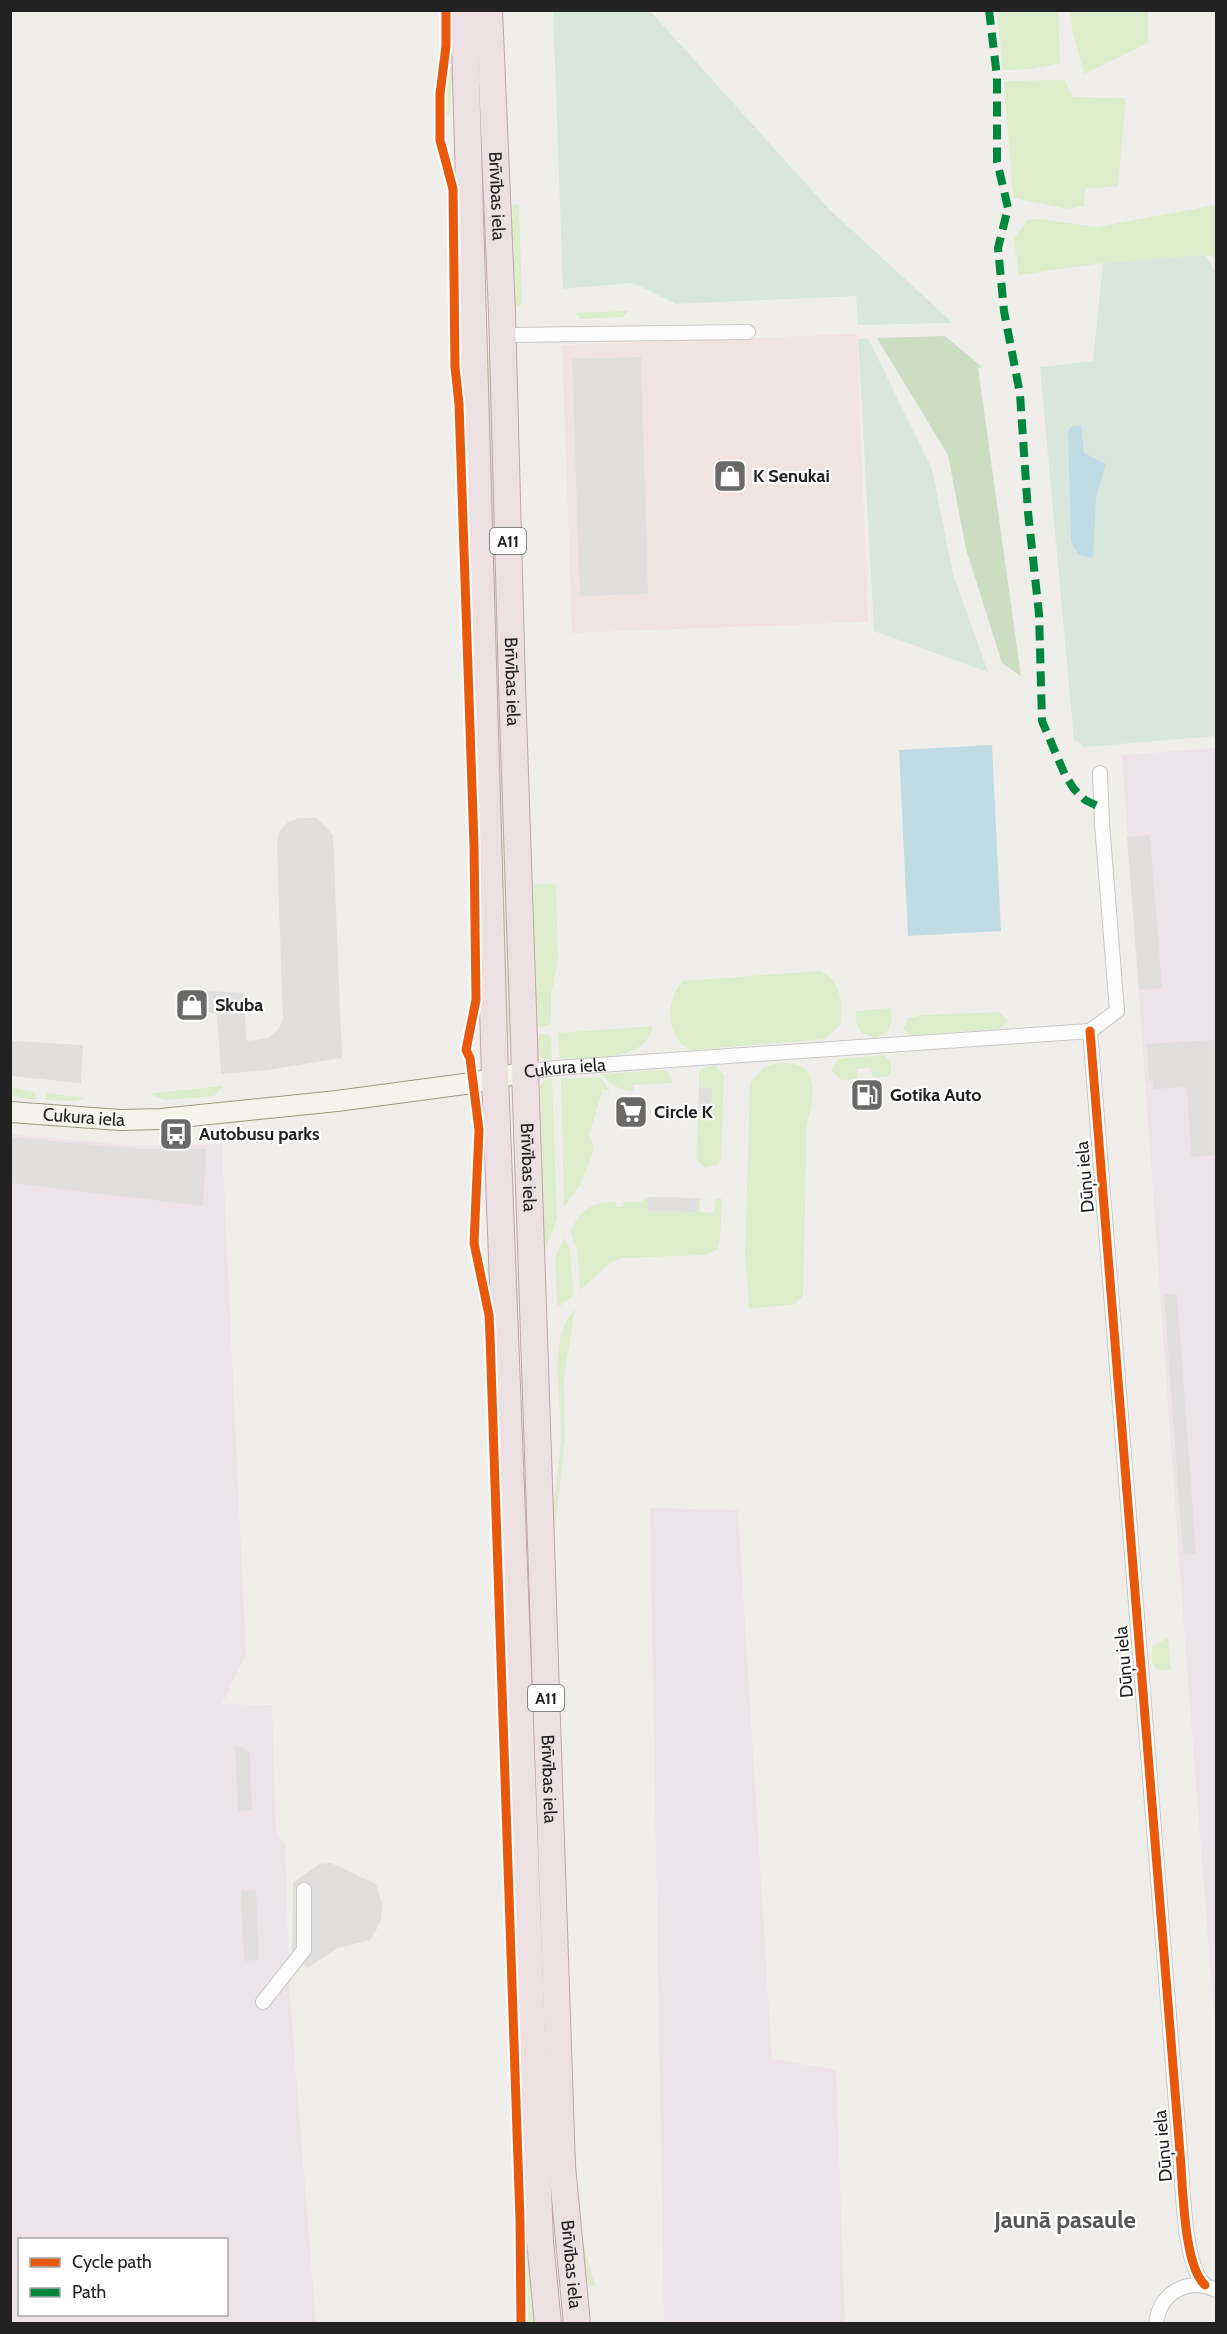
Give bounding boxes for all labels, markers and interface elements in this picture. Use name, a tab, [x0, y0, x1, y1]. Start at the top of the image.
street label: Brīvības iela	[484, 151, 510, 241]
shop icon: K Senukai	[712, 458, 748, 494]
place label: K Senukai	[753, 465, 830, 487]
road number: A11	[490, 528, 526, 554]
street label: Brīvības iela	[500, 637, 524, 727]
shop icon: Skuba	[174, 987, 210, 1023]
place label: Skuba	[215, 994, 263, 1016]
street label: Cukura iela	[523, 1054, 607, 1083]
fuel station icon: Gotika Auto	[849, 1077, 885, 1113]
place label: Gotika Auto	[890, 1084, 982, 1106]
supermarket icon: Circle K	[613, 1094, 649, 1130]
place label: Circle K	[654, 1101, 714, 1123]
street label: Cukura iela	[42, 1103, 125, 1131]
bus stop icon: Autobusu parks	[158, 1116, 194, 1152]
street label: Brīvības iela	[516, 1122, 541, 1212]
place label: Autobusu parks	[199, 1123, 320, 1145]
street label: Dūņu iela	[1071, 1140, 1100, 1214]
street label: Dūņu iela	[1110, 1625, 1139, 1699]
road number: A11	[528, 1685, 564, 1711]
street label: Brīvības iela	[536, 1734, 561, 1824]
street label: Dūņu iela	[1149, 2109, 1178, 2183]
district label: Jaunā pasaule	[993, 2205, 1136, 2234]
street label: Brīvības iela	[556, 2219, 587, 2310]
legend	[18, 2238, 228, 2316]
text: Cycle path	[72, 2251, 152, 2273]
text: Path	[72, 2281, 106, 2303]

